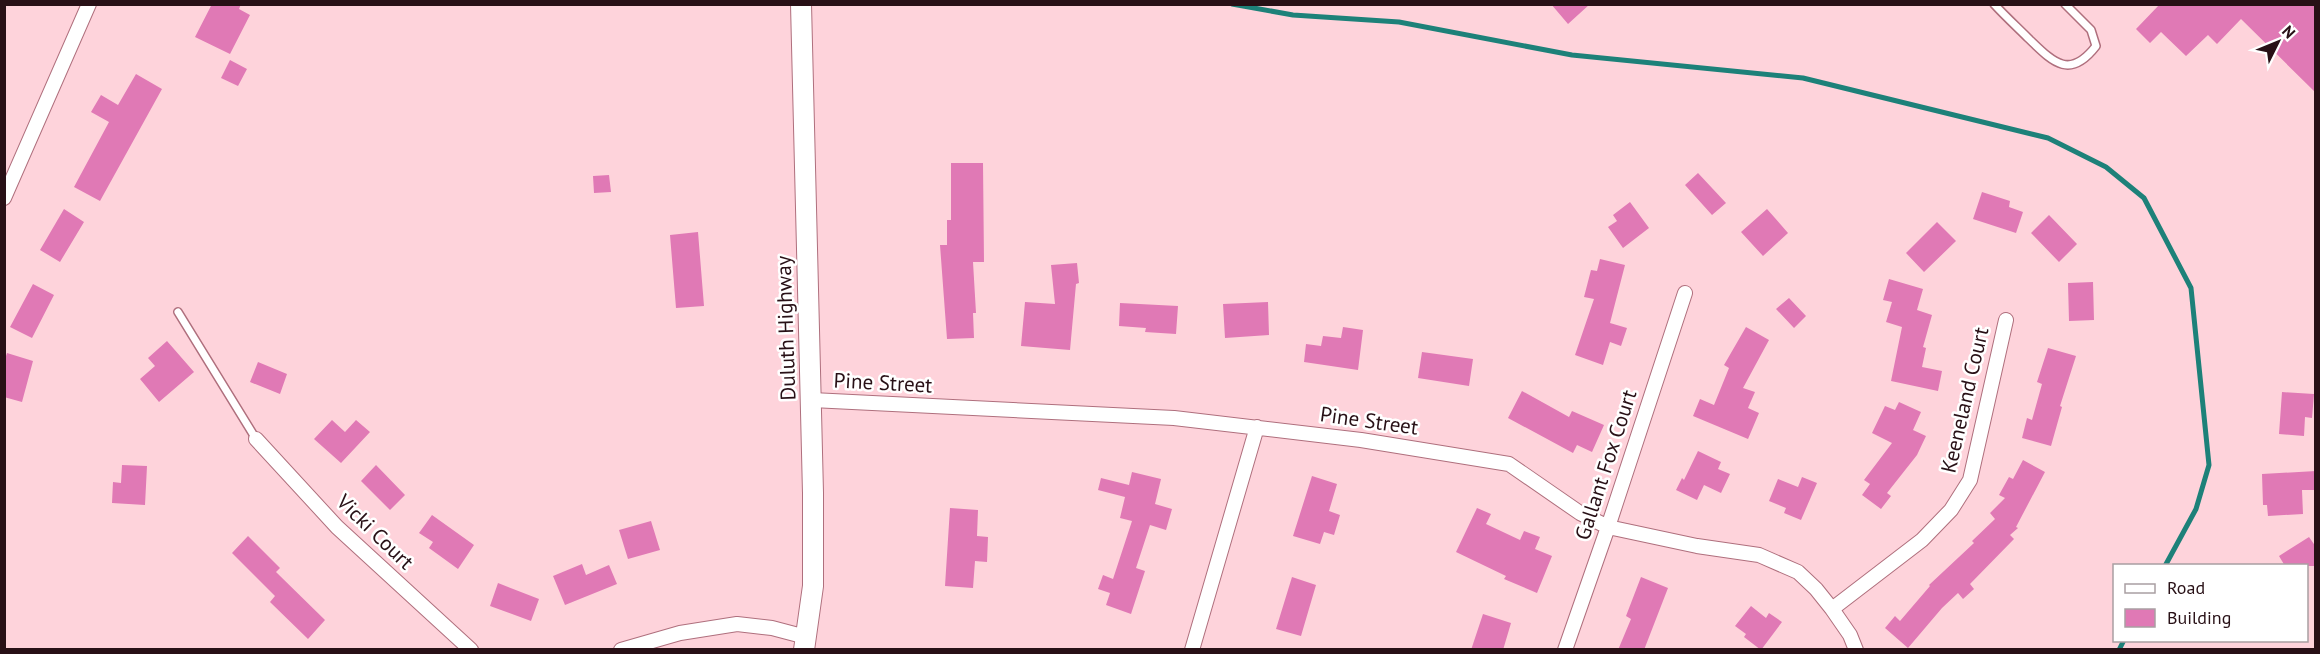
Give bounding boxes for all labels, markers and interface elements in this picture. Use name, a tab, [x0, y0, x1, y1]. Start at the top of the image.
north arrow	[2248, 12, 2308, 72]
text: N	[2278, 21, 2300, 42]
street label: Duluth Highway	[769, 255, 802, 401]
street label: Keeneland Court	[1935, 324, 1994, 475]
street label: Pine Street	[833, 366, 933, 399]
street label: Gallant Fox Court	[1569, 386, 1643, 543]
street label: Pine Street	[1318, 400, 1420, 441]
street label: Vicki Court	[330, 488, 420, 575]
legend	[2113, 564, 2308, 642]
text: Road	[2167, 576, 2205, 599]
text: Building	[2167, 606, 2231, 629]

